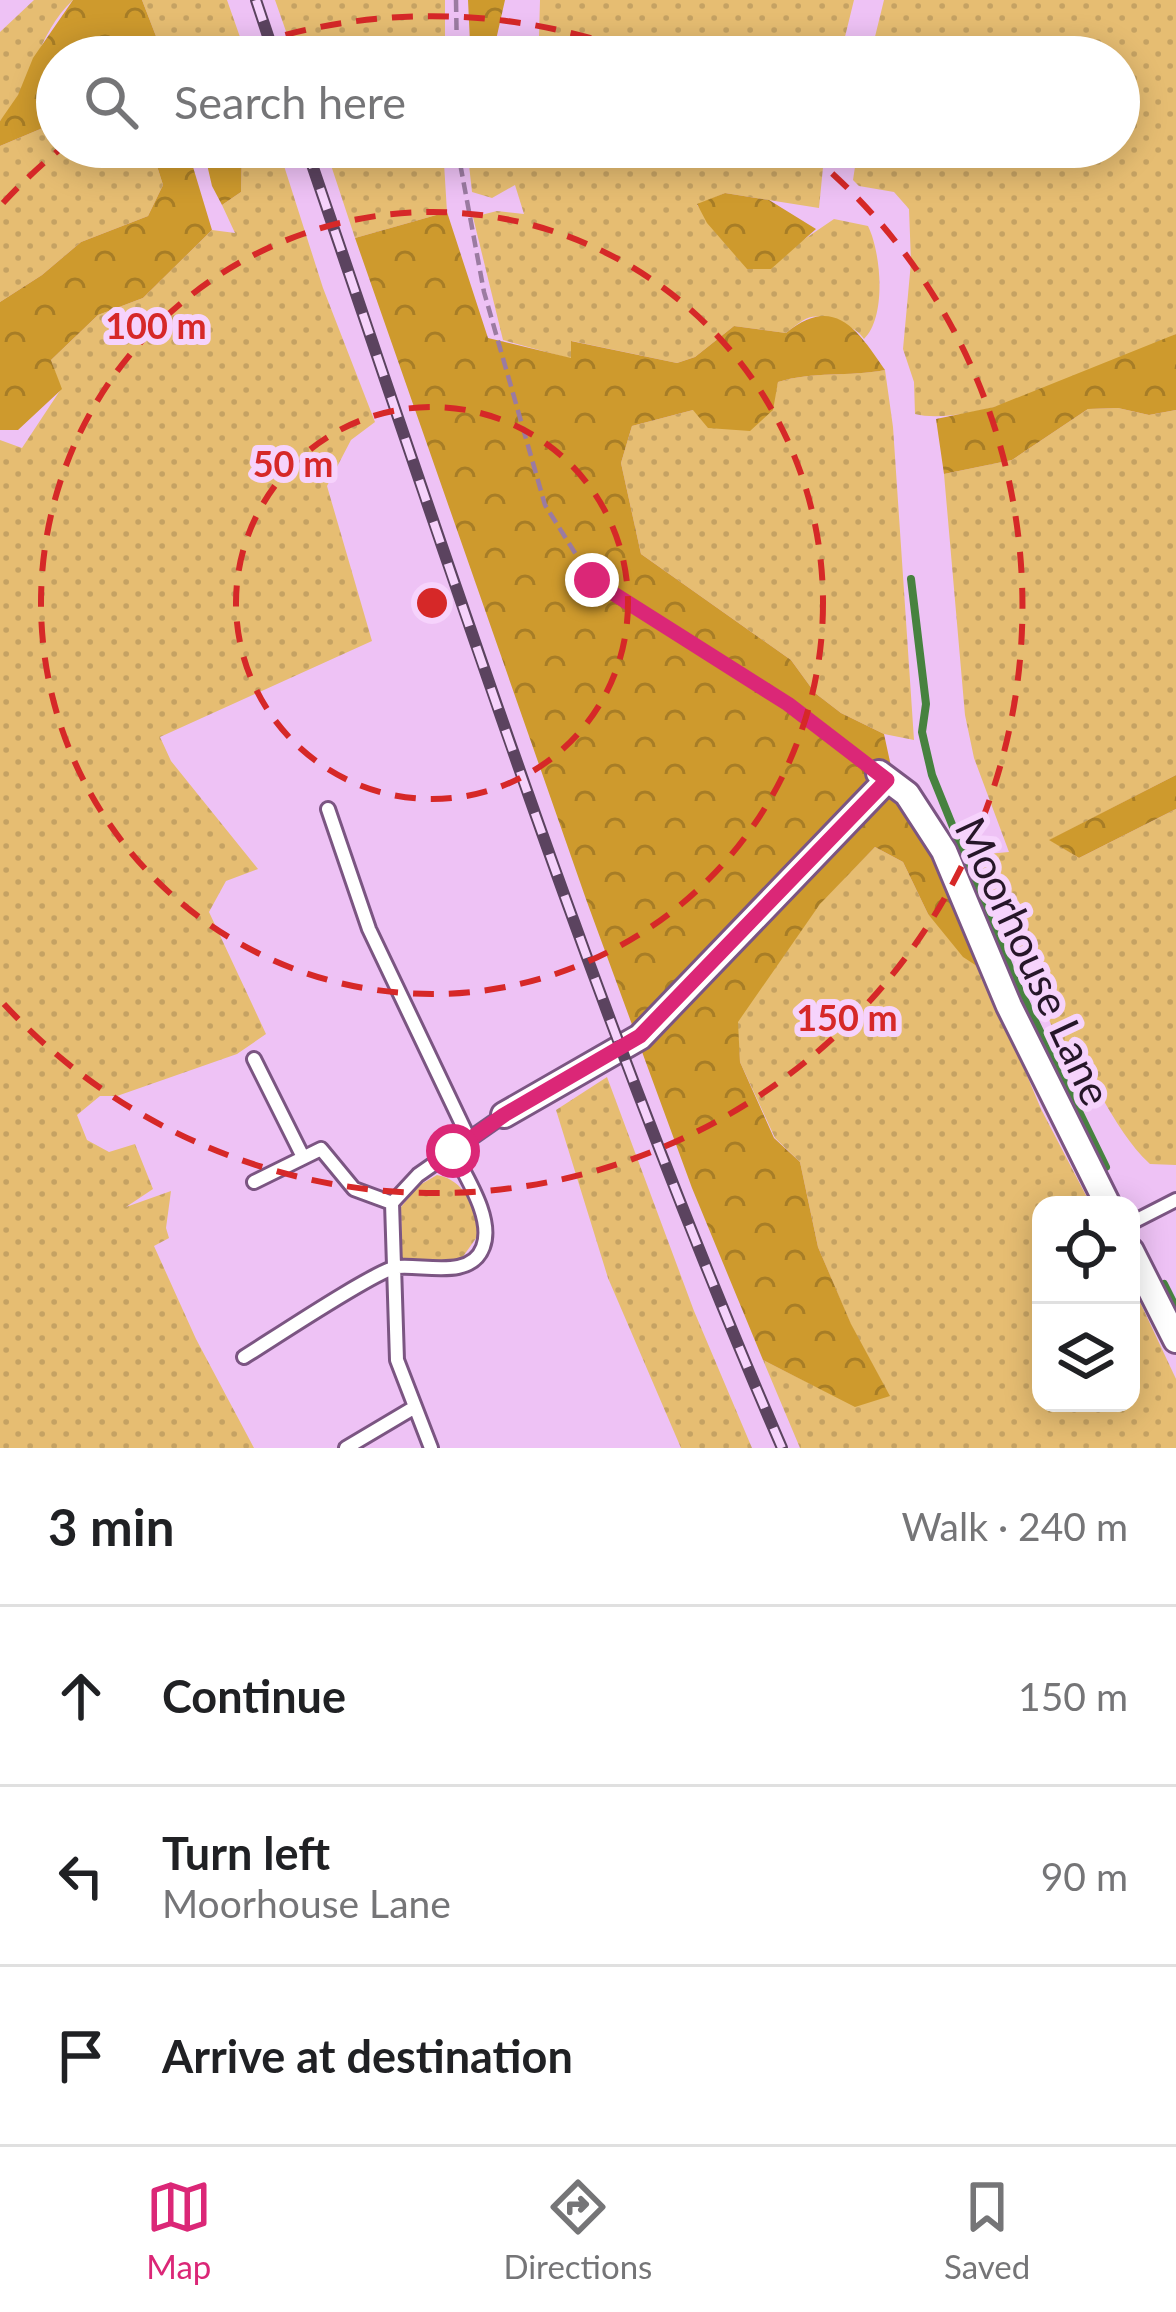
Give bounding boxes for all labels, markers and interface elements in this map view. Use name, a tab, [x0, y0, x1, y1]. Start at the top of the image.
search box	[36, 36, 1140, 168]
icon: search	[78, 69, 144, 135]
text: Search here	[174, 75, 406, 129]
text: 100 m	[105, 303, 207, 347]
text: 50 m	[253, 441, 333, 485]
route end	[565, 553, 619, 607]
centre of rings	[411, 582, 453, 624]
street label: Moorhouse Lane	[946, 809, 1122, 1113]
text: 150 m	[796, 995, 898, 1039]
route start	[426, 1124, 480, 1178]
map controls	[1032, 1196, 1140, 1412]
button: locate	[1032, 1196, 1140, 1304]
button: layers	[1032, 1304, 1140, 1412]
text: 3 min	[48, 1496, 174, 1557]
text: Walk · 240 m	[901, 1503, 1128, 1549]
icon: ahead	[48, 1663, 114, 1729]
text: Continue	[162, 1669, 346, 1723]
text: 150 m	[1018, 1673, 1128, 1719]
text: Turn left	[162, 1826, 330, 1880]
icon: left	[48, 1843, 114, 1909]
text: 90 m	[1041, 1853, 1128, 1899]
text: Moorhouse Lane	[162, 1880, 451, 1926]
icon: arrive	[48, 2023, 114, 2089]
text: Arrive at destination	[162, 2029, 573, 2083]
tab: Map	[146, 2174, 212, 2286]
tab: Directions	[503, 2174, 652, 2286]
tab: Saved	[944, 2174, 1030, 2286]

